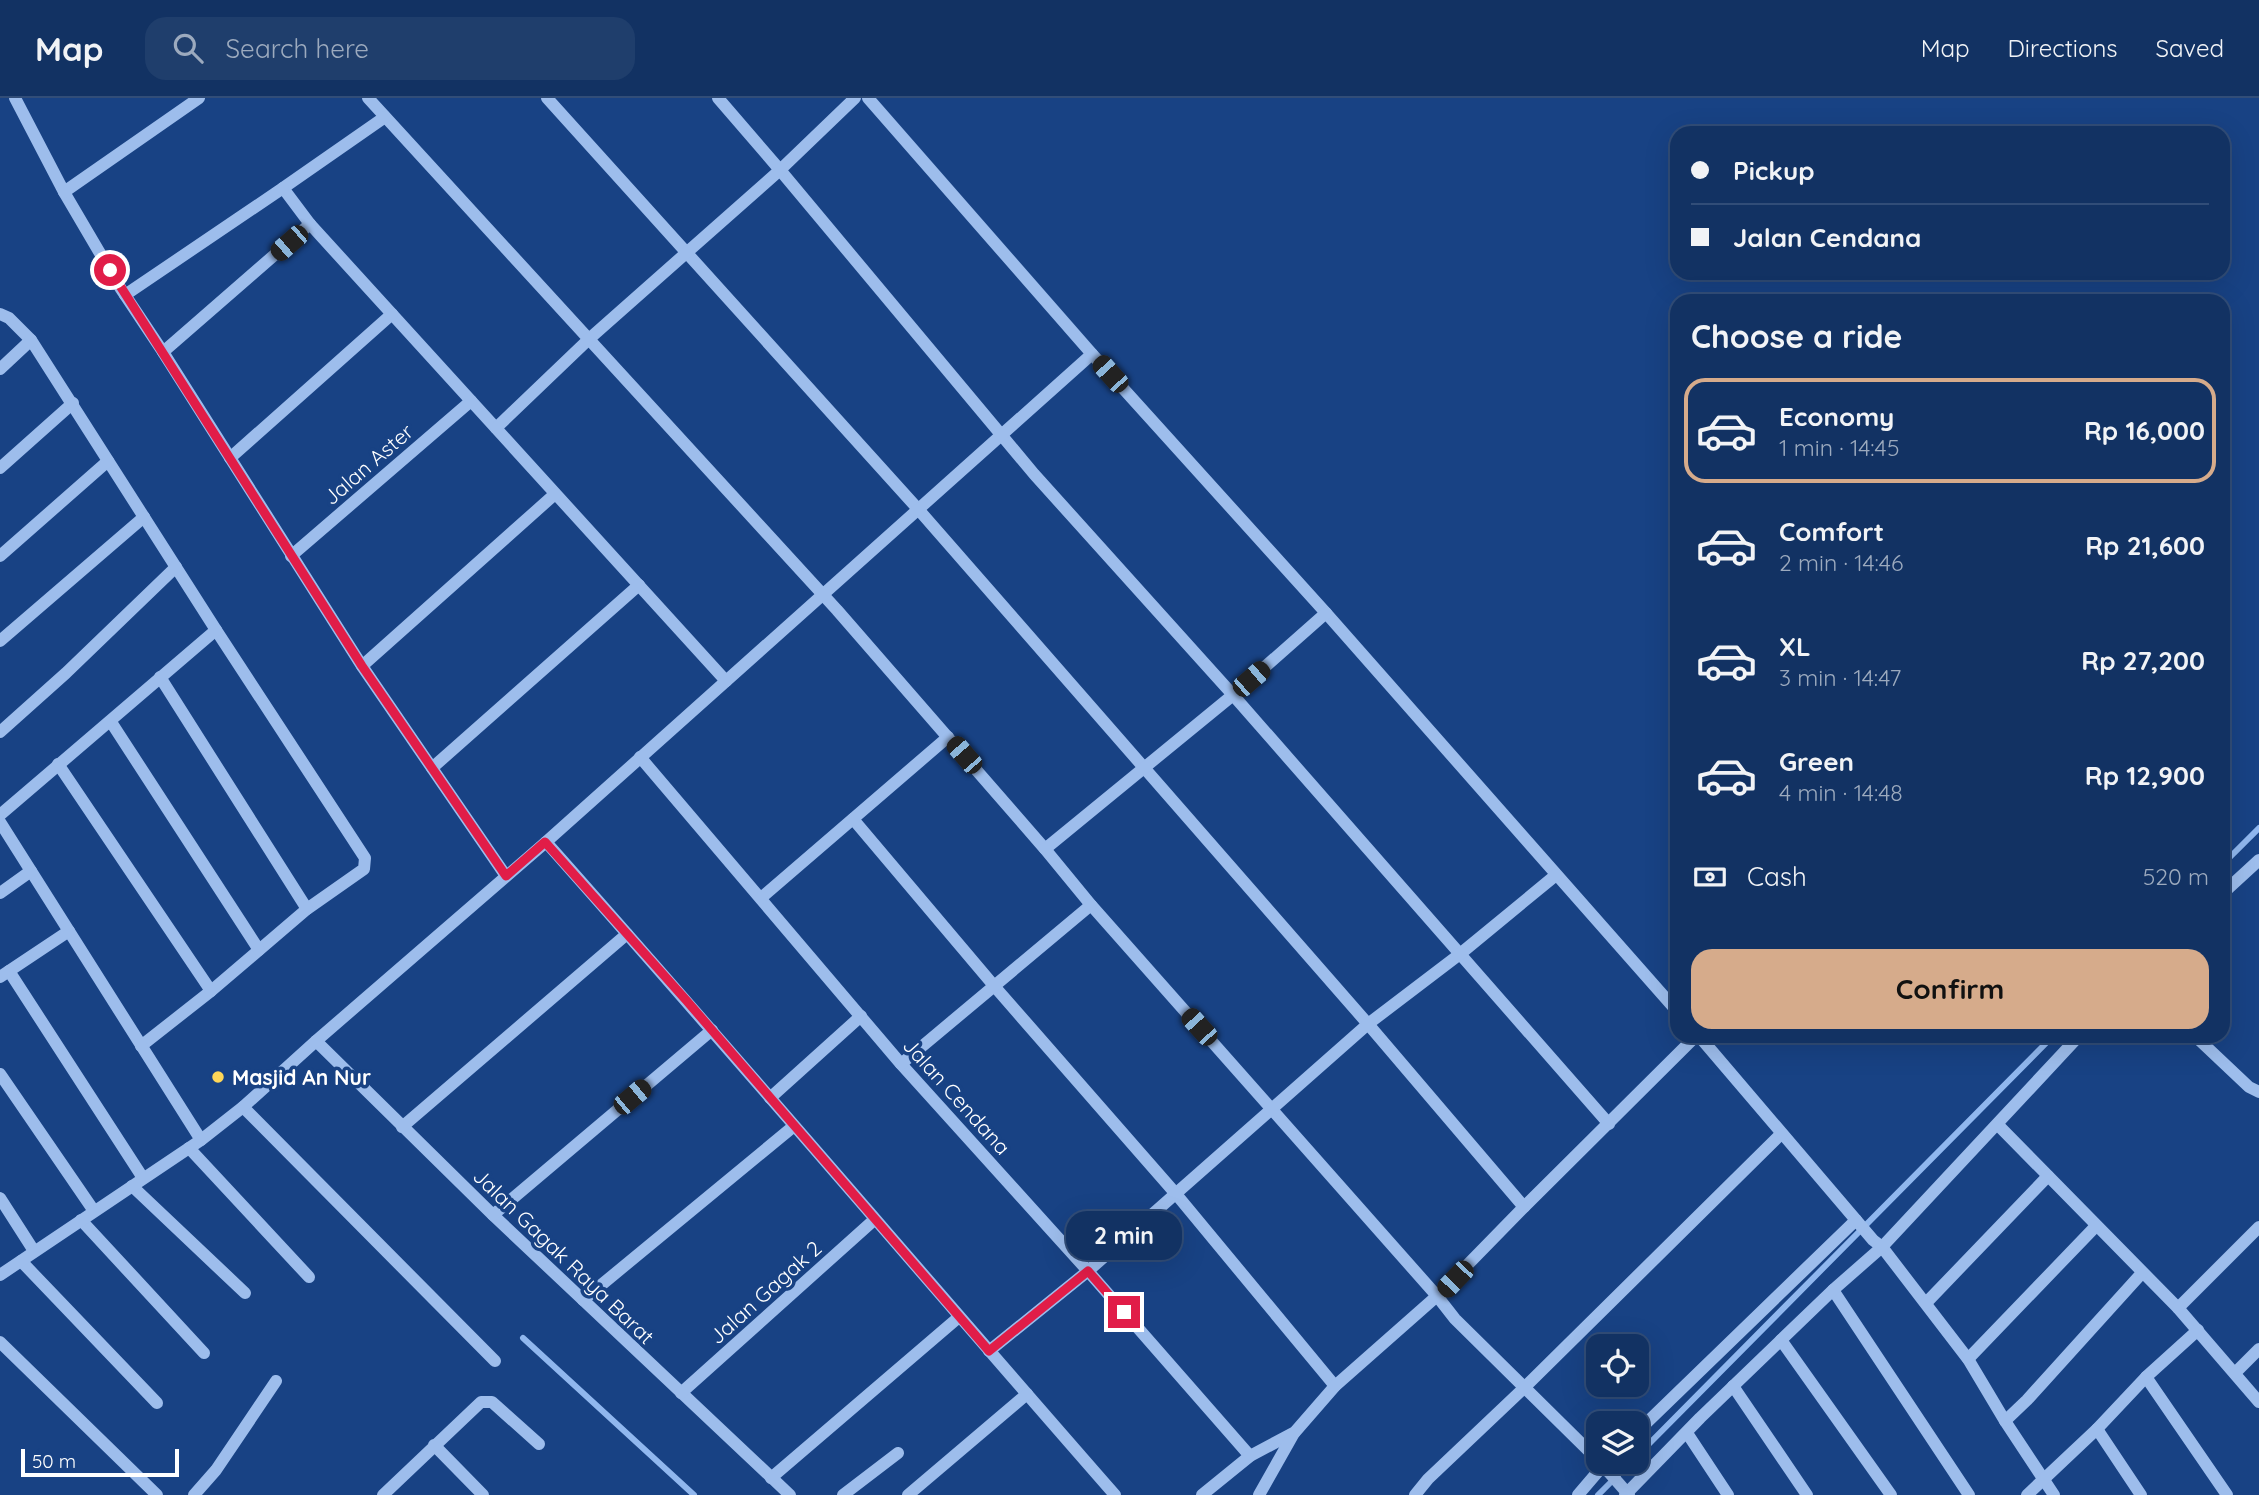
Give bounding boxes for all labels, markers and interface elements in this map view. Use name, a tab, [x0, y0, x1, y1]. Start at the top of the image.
search box	[145, 17, 635, 80]
text: Map	[35, 28, 103, 69]
icon: search	[169, 29, 207, 67]
text: Search here	[225, 32, 369, 65]
text: Map	[1921, 33, 1970, 63]
text: Directions	[2008, 33, 2118, 63]
text: Saved	[2156, 33, 2224, 63]
text: Pickup	[1733, 154, 1815, 187]
car	[267, 221, 312, 265]
text: Jalan Cendana	[1733, 221, 1921, 254]
route start	[94, 254, 126, 286]
text: Choose a ride	[1691, 316, 1903, 356]
car	[1089, 351, 1132, 397]
icon: car	[1695, 399, 1758, 462]
text: Economy	[1779, 400, 1894, 433]
text: Rp 16,000	[2084, 414, 2205, 447]
street label: Jalan Aster	[318, 418, 418, 510]
text: 1 min · 14:45	[1779, 433, 1899, 462]
icon: car	[1695, 514, 1758, 577]
text: Comfort	[1779, 515, 1884, 548]
text: Rp 21,600	[2085, 529, 2205, 562]
text: 2 min · 14:46	[1779, 548, 1903, 577]
icon: car	[1695, 629, 1758, 692]
text: XL	[1779, 630, 1811, 663]
text: Rp 27,200	[2081, 644, 2205, 677]
car	[1229, 657, 1274, 701]
text: 3 min · 14:47	[1779, 663, 1901, 692]
car	[943, 732, 986, 778]
icon: car	[1695, 744, 1758, 807]
text: Green	[1779, 745, 1854, 778]
text: Rp 12,900	[2085, 759, 2205, 792]
text: 4 min · 14:48	[1779, 778, 1903, 807]
icon: cash	[1691, 858, 1729, 896]
text: Cash	[1747, 860, 1807, 893]
text: 520 m	[2143, 862, 2209, 891]
button: Confirm	[1691, 949, 2209, 1029]
car	[1178, 1004, 1221, 1050]
street label: Jalan Cendana	[898, 1032, 1016, 1160]
place label: Masjid An Nur	[232, 1064, 371, 1090]
marker: Masjid An Nur	[210, 1069, 226, 1085]
car	[610, 1075, 655, 1119]
street label: Jalan Gagak Raya Barat	[468, 1163, 660, 1349]
callout: 2 min	[1066, 1210, 1182, 1260]
text: 2 min	[1094, 1221, 1154, 1250]
street label: Jalan Gagak 2	[703, 1235, 827, 1349]
car	[1433, 1257, 1478, 1301]
route end	[1108, 1296, 1140, 1328]
map controls	[1586, 1334, 1649, 1474]
button: locate	[1586, 1334, 1649, 1397]
button: layers	[1586, 1411, 1649, 1474]
scale bar	[21, 1446, 178, 1478]
text: 50 m	[32, 1449, 76, 1473]

